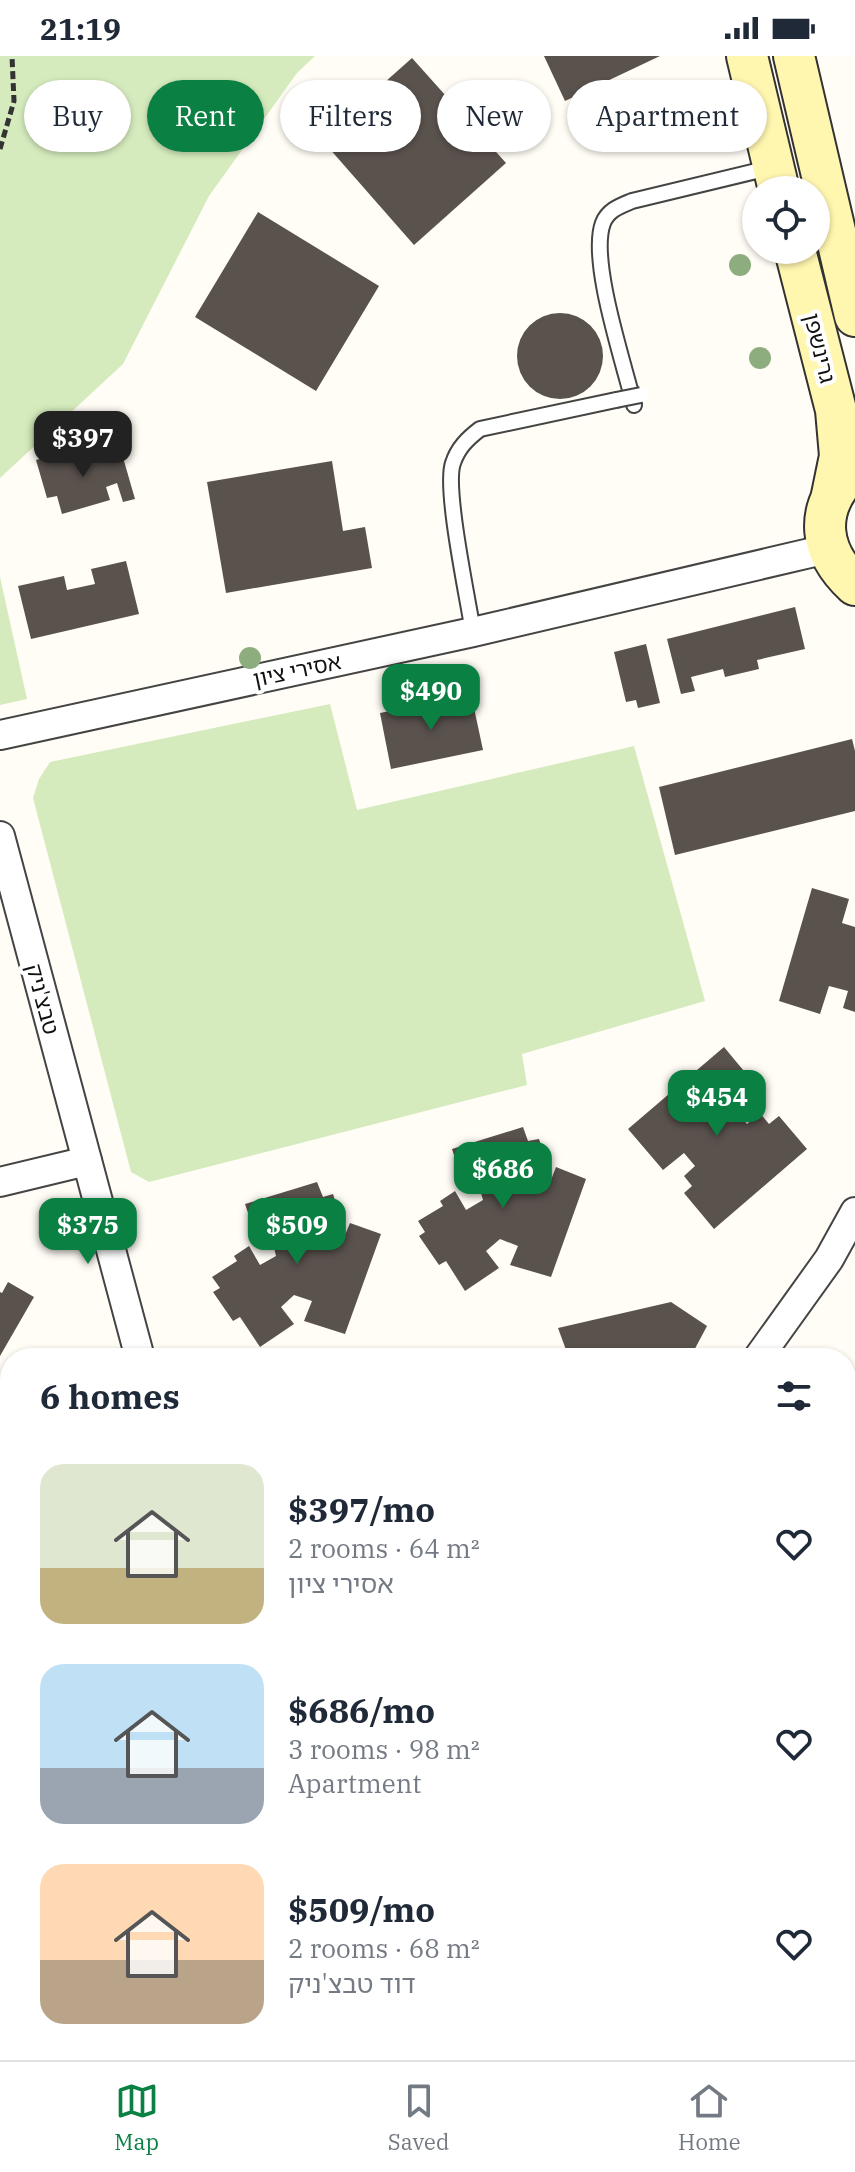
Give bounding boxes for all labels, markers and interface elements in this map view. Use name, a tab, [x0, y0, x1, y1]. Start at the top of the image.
text: 21:19	[40, 9, 121, 48]
chip: Buy	[24, 80, 131, 152]
chip: Rent	[147, 80, 264, 152]
chip: Filters	[280, 80, 421, 152]
chip: New	[437, 80, 551, 152]
chip: Apartment	[567, 80, 767, 152]
map controls	[742, 176, 830, 264]
button: locate	[742, 176, 830, 264]
street label: גרינשפן	[798, 310, 843, 386]
pin: $397	[36, 411, 130, 479]
text: $397	[52, 420, 114, 454]
street label: אסירי ציון	[250, 646, 344, 693]
pin: $490	[384, 664, 478, 732]
text: $490	[400, 673, 462, 707]
street label: טבצ'ניק	[20, 960, 67, 1038]
pin: $454	[670, 1070, 764, 1138]
text: $454	[686, 1079, 748, 1113]
pin: $686	[456, 1142, 550, 1210]
text: $686	[472, 1151, 534, 1185]
pin: $375	[41, 1198, 135, 1266]
pin: $509	[250, 1198, 344, 1266]
text: $375	[57, 1207, 119, 1241]
text: $509	[266, 1207, 328, 1241]
text: 6 homes	[40, 1374, 180, 1418]
icon: filters	[772, 1374, 816, 1418]
text: $397/mo	[288, 1487, 435, 1531]
icon: home	[104, 1496, 200, 1592]
icon: heart	[772, 1522, 816, 1566]
text: 2 rooms · 64 m²	[288, 1531, 480, 1565]
text: אסירי ציון	[288, 1566, 394, 1600]
text: $686/mo	[288, 1688, 435, 1732]
icon: home	[104, 1696, 200, 1792]
icon: heart	[772, 1722, 816, 1766]
text: 3 rooms · 98 m²	[288, 1732, 480, 1766]
text: Apartment	[288, 1766, 421, 1800]
text: $509/mo	[288, 1887, 435, 1931]
icon: home	[104, 1896, 200, 1992]
icon: heart	[772, 1922, 816, 1966]
text: 2 rooms · 68 m²	[288, 1931, 480, 1965]
text: דוד טבצ'ניק	[288, 1966, 416, 2000]
tab: Map	[114, 2079, 159, 2156]
tab: Saved	[388, 2079, 449, 2156]
tab: Home	[678, 2079, 741, 2156]

